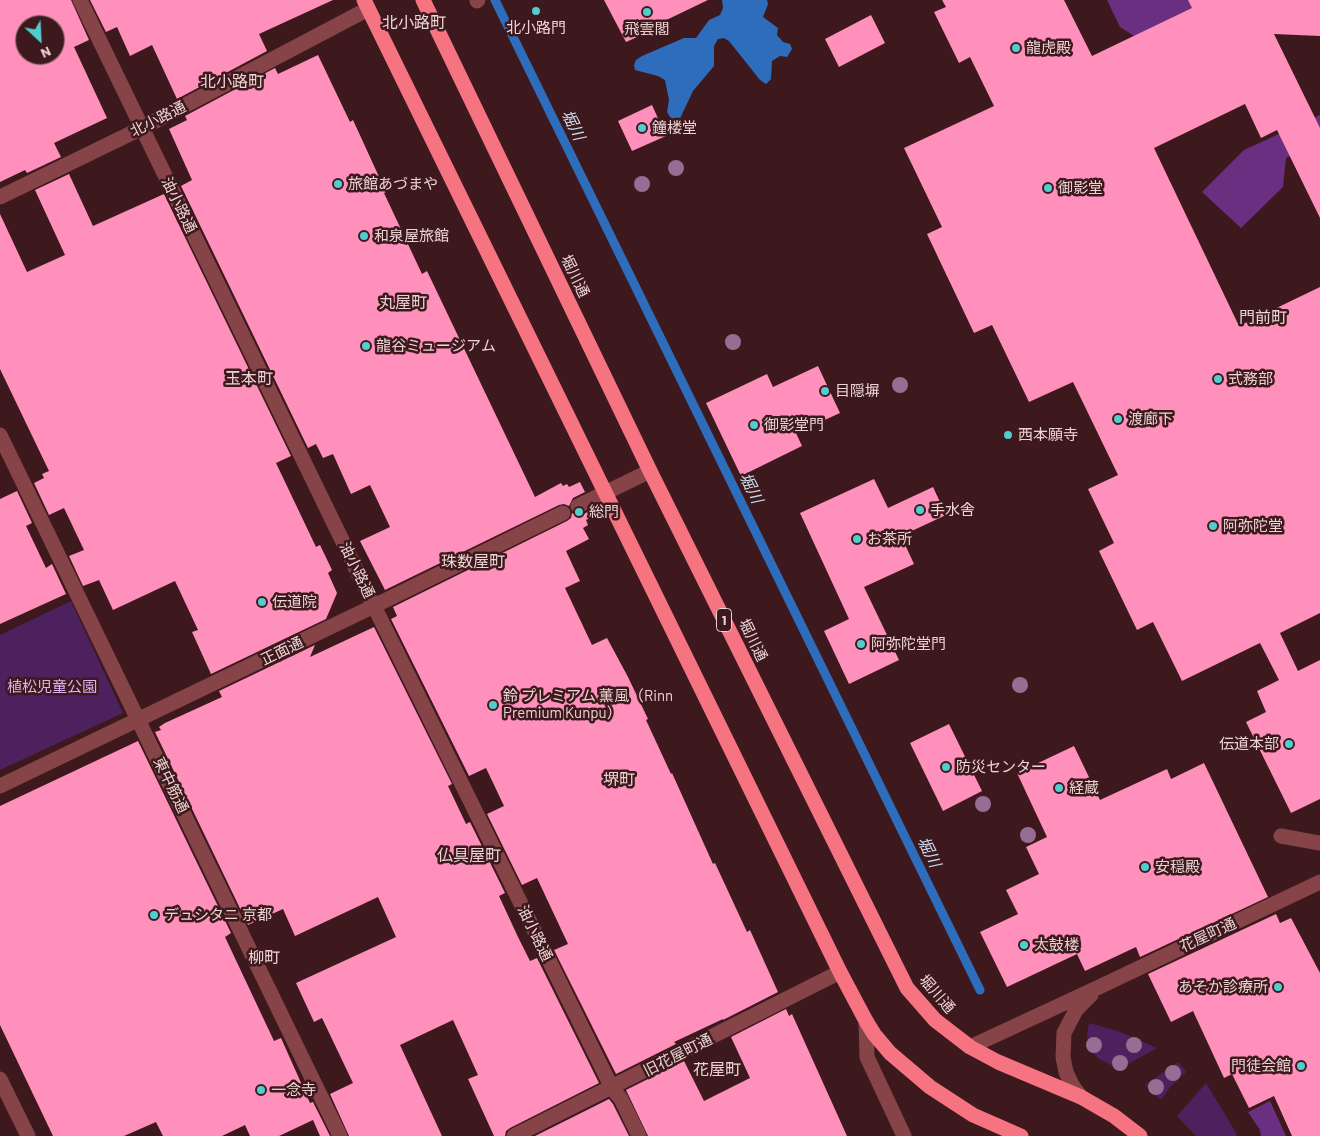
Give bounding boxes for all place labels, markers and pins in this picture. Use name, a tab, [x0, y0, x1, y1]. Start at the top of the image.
marker: 北小路門	[530, 5, 542, 17]
marker: 飛雲閣	[641, 6, 653, 18]
place label: 北小路門	[506, 19, 566, 37]
place label: 飛雲閣	[625, 20, 669, 38]
place label: 龍虎殿	[1026, 39, 1071, 57]
marker: 龍虎殿	[1010, 42, 1022, 54]
place label: 鐘楼堂	[652, 119, 697, 137]
marker: 鐘楼堂	[636, 122, 648, 134]
place label: 旅館あづまや	[348, 175, 438, 193]
marker: 旅館あづまや	[332, 178, 344, 190]
place label: 御影堂	[1058, 179, 1103, 197]
marker: 御影堂	[1042, 182, 1054, 194]
place label: 和泉屋旅館	[374, 227, 449, 245]
marker: 和泉屋旅館	[358, 230, 370, 242]
place label: 龍谷ミュージアム	[376, 337, 496, 355]
marker: 龍谷ミュージアム	[360, 340, 372, 352]
place label: 式務部	[1228, 370, 1273, 388]
marker: 式務部	[1212, 373, 1224, 385]
place label: 目隠塀	[835, 382, 880, 400]
marker: 目隠塀	[819, 385, 831, 397]
place label: 渡廊下	[1128, 410, 1173, 428]
marker: 渡廊下	[1112, 413, 1124, 425]
place label: 御影堂門	[764, 416, 824, 434]
marker: 御影堂門	[748, 419, 760, 431]
place label: 西本願寺	[1018, 426, 1078, 444]
marker: 西本願寺	[1002, 429, 1014, 441]
place label: 手水舎	[930, 501, 975, 519]
place label: 総門	[589, 503, 619, 521]
marker: 手水舎	[914, 504, 926, 516]
marker: 総門	[573, 506, 585, 518]
place label: 阿弥陀堂	[1223, 517, 1283, 535]
marker: 阿弥陀堂	[1207, 520, 1219, 532]
place label: お茶所	[867, 530, 912, 548]
marker: お茶所	[851, 533, 863, 545]
place label: 伝道院	[272, 593, 317, 611]
marker: 伝道院	[256, 596, 268, 608]
place label: 阿弥陀堂門	[871, 635, 946, 653]
marker: 阿弥陀堂門	[855, 638, 867, 650]
place label: 鈴 プレミアム 薫風（Rinn Premium Kunpu）	[503, 687, 673, 722]
marker: 鈴 プレミアム 薫風（Rinn Premium Kunpu）	[487, 699, 499, 711]
place label: 伝道本部	[1219, 735, 1279, 753]
marker: 伝道本部	[1283, 738, 1295, 750]
place label: 防災センター	[956, 758, 1046, 776]
marker: 防災センター	[940, 761, 952, 773]
place label: 経蔵	[1069, 779, 1099, 797]
marker: 経蔵	[1053, 782, 1065, 794]
place label: 安穏殿	[1155, 858, 1200, 876]
marker: 安穏殿	[1139, 861, 1151, 873]
place label: デュシタニ 京都	[164, 906, 272, 924]
marker: デュシタニ 京都	[148, 909, 160, 921]
place label: 太鼓楼	[1034, 936, 1079, 954]
marker: 太鼓楼	[1018, 939, 1030, 951]
place label: あそか診療所	[1178, 978, 1268, 996]
marker: あそか診療所	[1272, 981, 1284, 993]
place label: 門徒会館	[1231, 1057, 1291, 1075]
marker: 門徒会館	[1295, 1060, 1307, 1072]
place label: 一念寺	[271, 1081, 316, 1099]
marker: 一念寺	[255, 1084, 267, 1096]

